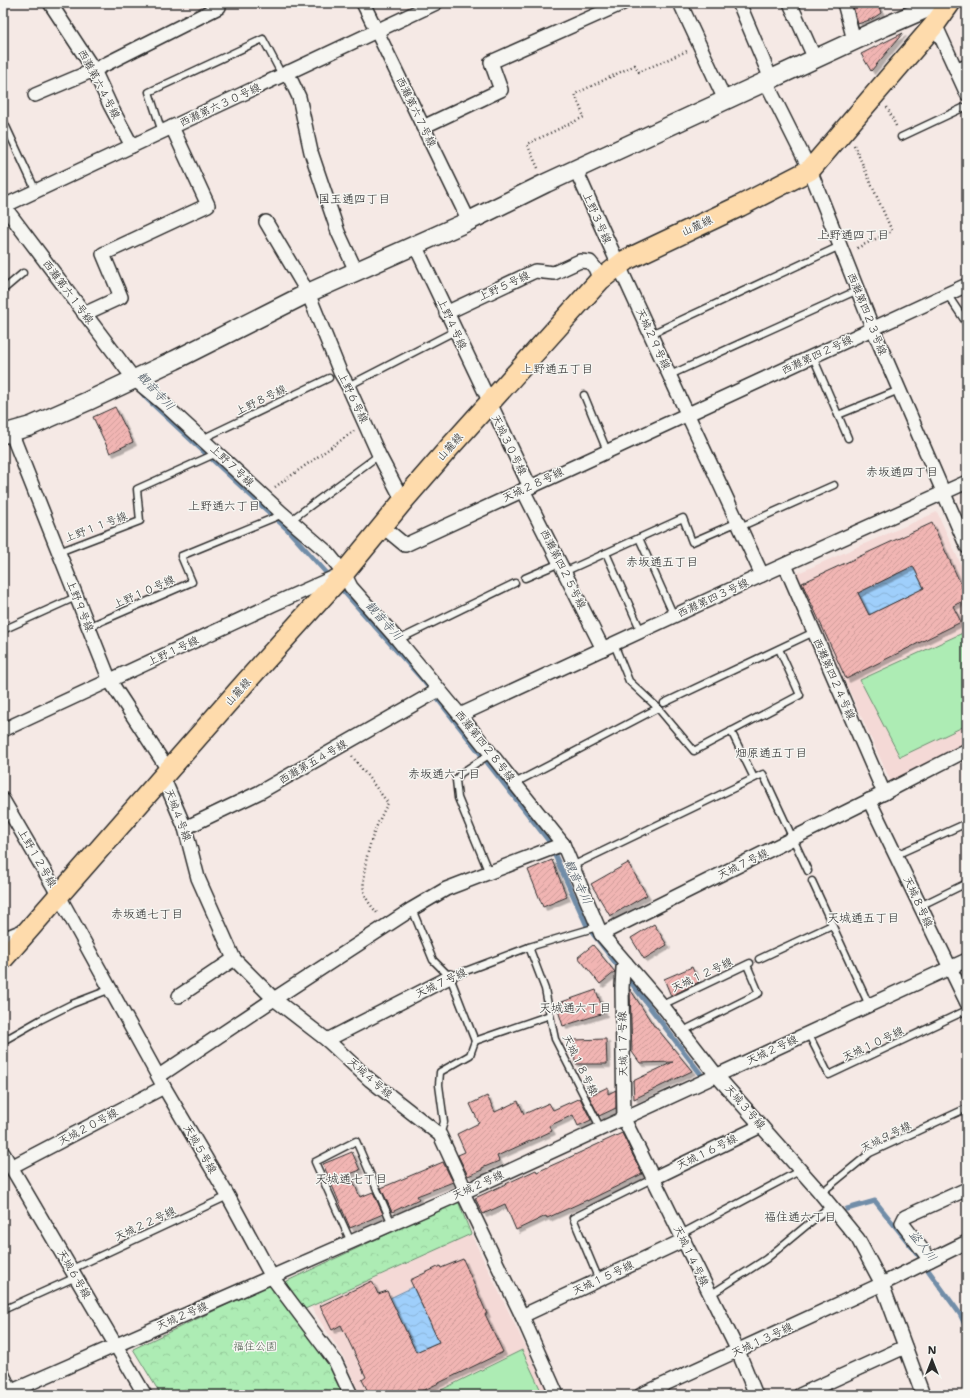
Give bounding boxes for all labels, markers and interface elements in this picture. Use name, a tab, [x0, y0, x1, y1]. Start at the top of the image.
street label: 西灘第六４号線	[74, 46, 124, 122]
street label: 西灘第六７号線	[392, 74, 440, 150]
street label: 西灘第六３０号線	[177, 80, 263, 130]
street label: 上野３号線	[579, 190, 615, 246]
district label: 国玉通四丁目	[318, 191, 390, 207]
street label: 山麓線	[679, 212, 715, 240]
district label: 上野通四丁目	[817, 227, 889, 243]
street label: 西灘第六１号線	[39, 257, 97, 327]
street label: 上野５号線	[476, 268, 532, 304]
street label: 西灘第四２３号線	[844, 270, 890, 358]
street label: 上野４号線	[434, 296, 470, 352]
street label: 天城２９号線	[632, 306, 674, 372]
street label: 西灘第四２号線	[779, 332, 855, 378]
district label: 上野通五丁目	[521, 361, 593, 377]
water label: 観音寺川	[134, 368, 178, 414]
street label: 上野６号線	[334, 370, 372, 426]
street label: 上野８号線	[233, 381, 289, 419]
street label: 天城３０号線	[488, 412, 530, 478]
street label: 山麓線	[434, 430, 466, 464]
street label: 上野７号線	[207, 442, 257, 490]
street label: 天城２８号線	[500, 464, 566, 506]
district label: 赤坂通四丁目	[866, 464, 938, 480]
district label: 上野通六丁目	[188, 498, 260, 514]
street label: 上野１１号線	[63, 508, 129, 546]
street label: 西灘第四２５号線	[536, 526, 590, 612]
district label: 赤坂通五丁目	[626, 554, 698, 570]
street label: 上野１０号線	[111, 572, 177, 612]
street label: 西灘第四３号線	[675, 575, 751, 621]
street label: 上野９号線	[63, 578, 97, 634]
water label: 観音寺川	[362, 598, 406, 644]
street label: 上野１号線	[145, 633, 201, 669]
street label: 西灘第四２４号線	[809, 636, 859, 722]
street label: 山麓線	[222, 675, 254, 709]
street label: 西灘第四２８号線	[451, 707, 519, 785]
street label: 西灘第五４号線	[276, 736, 350, 788]
district label: 畑原通五丁目	[735, 745, 807, 761]
district label: 赤坂通六丁目	[408, 766, 480, 782]
street label: 天城４号線	[161, 787, 195, 843]
street label: 上野１２号線	[14, 826, 60, 890]
street label: 天城７号線	[715, 845, 771, 883]
water label: 観音寺川	[561, 857, 595, 907]
street label: 天城８号線	[900, 874, 936, 930]
district label: 赤坂通七丁目	[111, 906, 183, 922]
district label: 天城通五丁目	[827, 910, 899, 926]
street label: 天城１２号線	[669, 954, 735, 996]
street label: 天城７号線	[413, 965, 469, 1001]
district label: 天城通六丁目	[539, 1000, 611, 1016]
street label: 天城１７号線	[615, 1011, 631, 1077]
street label: 天城１０号線	[840, 1023, 906, 1065]
street label: 天城１８号線	[559, 1032, 601, 1098]
street label: 天城２号線	[744, 1032, 800, 1068]
street label: 天城４号線	[344, 1054, 396, 1102]
street label: 天城３号線	[721, 1081, 769, 1133]
street label: 天城２０号線	[55, 1105, 121, 1149]
street label: 天城９号線	[858, 1118, 914, 1156]
street label: 天城５号線	[180, 1121, 220, 1177]
street label: 天城１６号線	[674, 1131, 740, 1173]
street label: 天城２号線	[450, 1167, 506, 1203]
district label: 天城通七丁目	[315, 1171, 387, 1187]
street label: 天城２２号線	[112, 1203, 178, 1245]
district label: 福住通六丁目	[764, 1209, 836, 1225]
street label: 天城１４号線	[670, 1223, 712, 1289]
water label: 盗人川	[906, 1227, 940, 1265]
street label: 天城６号線	[54, 1246, 94, 1302]
street label: 天城１５号線	[570, 1257, 636, 1299]
street label: 天城２号線	[154, 1298, 210, 1334]
street label: 天城１３号線	[729, 1319, 795, 1361]
park label: 福住公園	[233, 1339, 277, 1354]
north arrow	[912, 1340, 952, 1380]
text: N	[928, 1343, 937, 1358]

